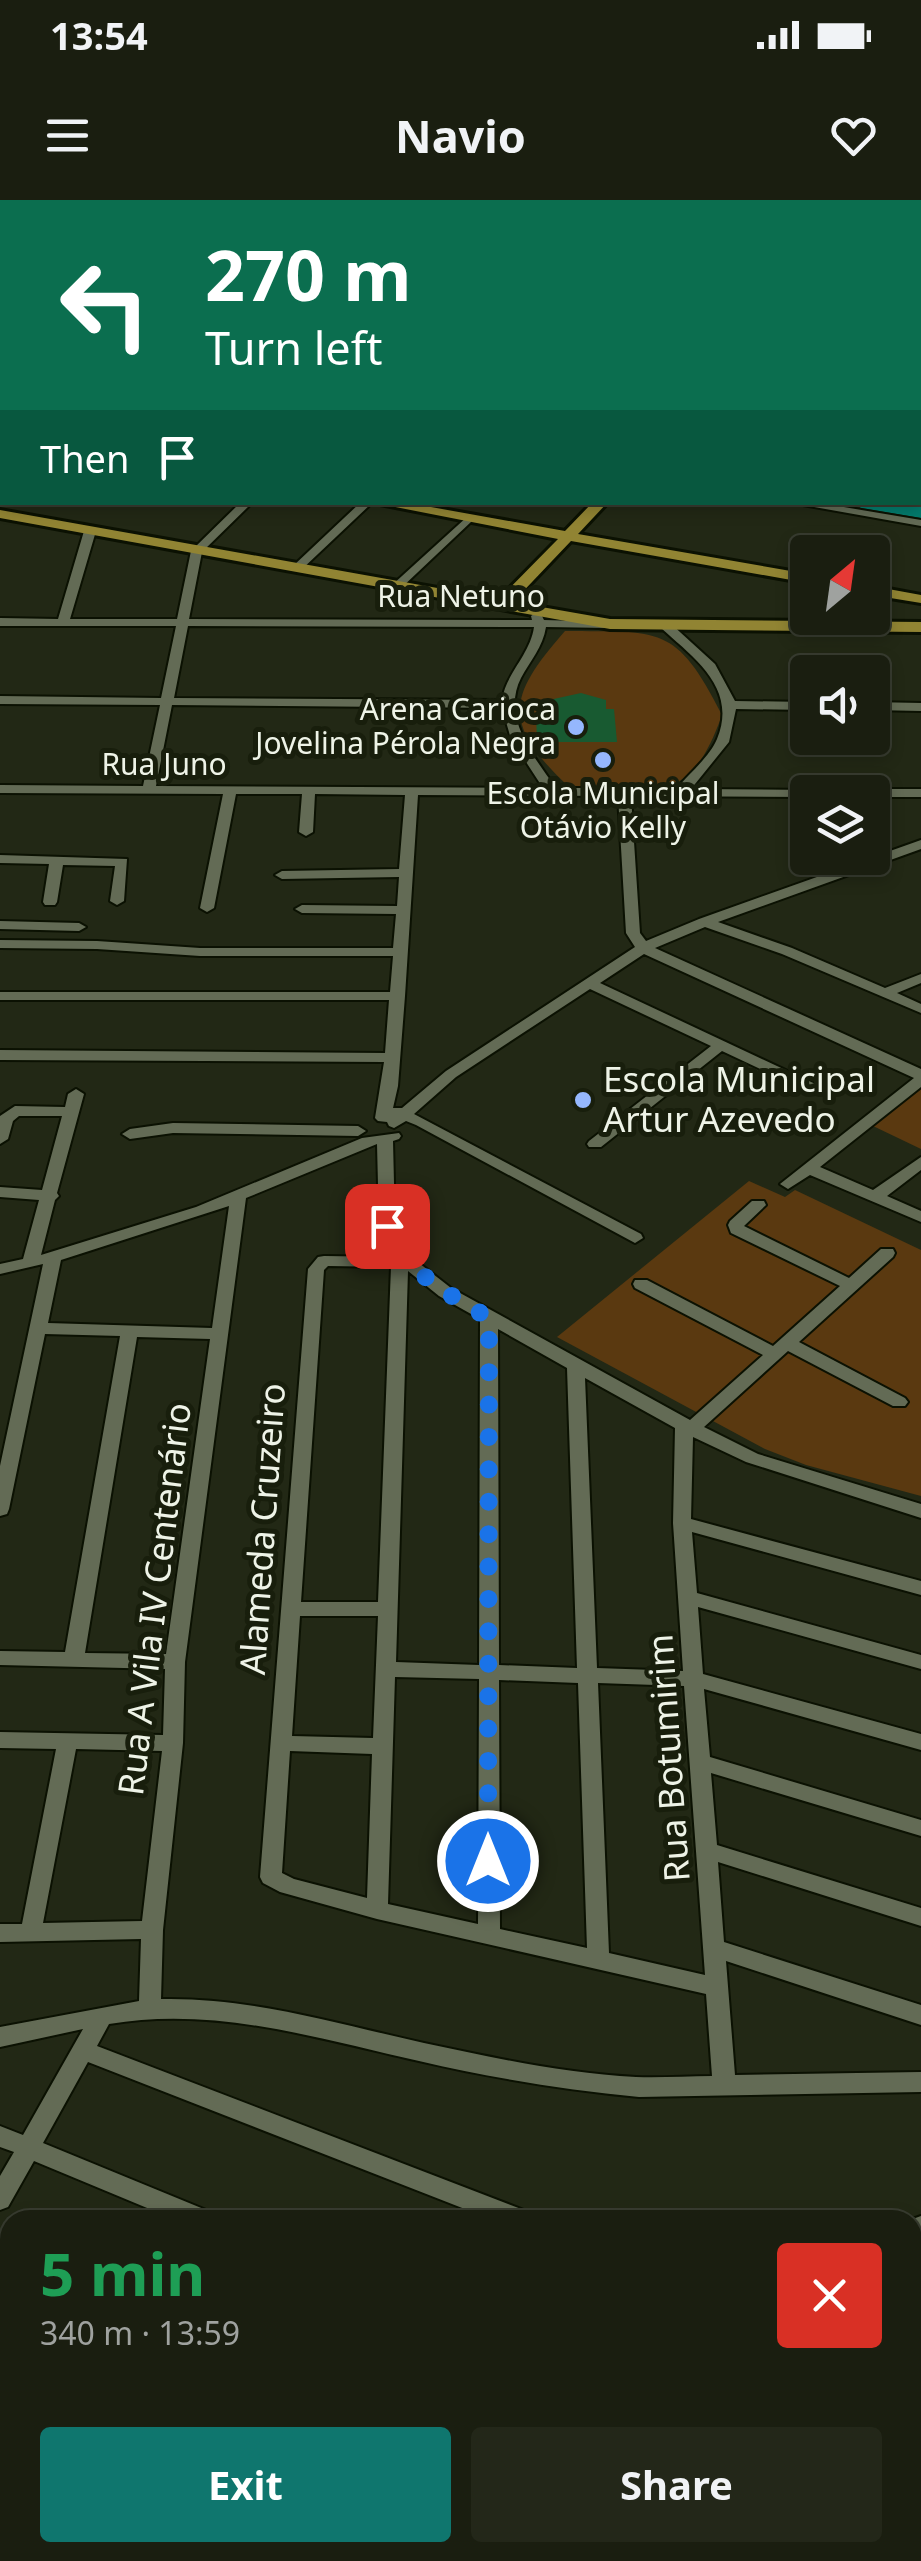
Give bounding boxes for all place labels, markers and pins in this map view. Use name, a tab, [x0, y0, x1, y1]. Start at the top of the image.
place label: Arena Carioca Jovelina Pérola Negra	[252, 688, 556, 763]
marker: Arena Carioca Jovelina Pérola Negra	[565, 716, 587, 738]
marker: Escola Municipal Otávio Kelly	[592, 749, 614, 771]
place label: Escola Municipal Otávio Kelly	[486, 772, 720, 847]
place label: Escola Municipal Artur Azevedo	[603, 1055, 875, 1142]
marker: Escola Municipal Artur Azevedo	[572, 1089, 594, 1111]
pin	[345, 1184, 430, 1269]

